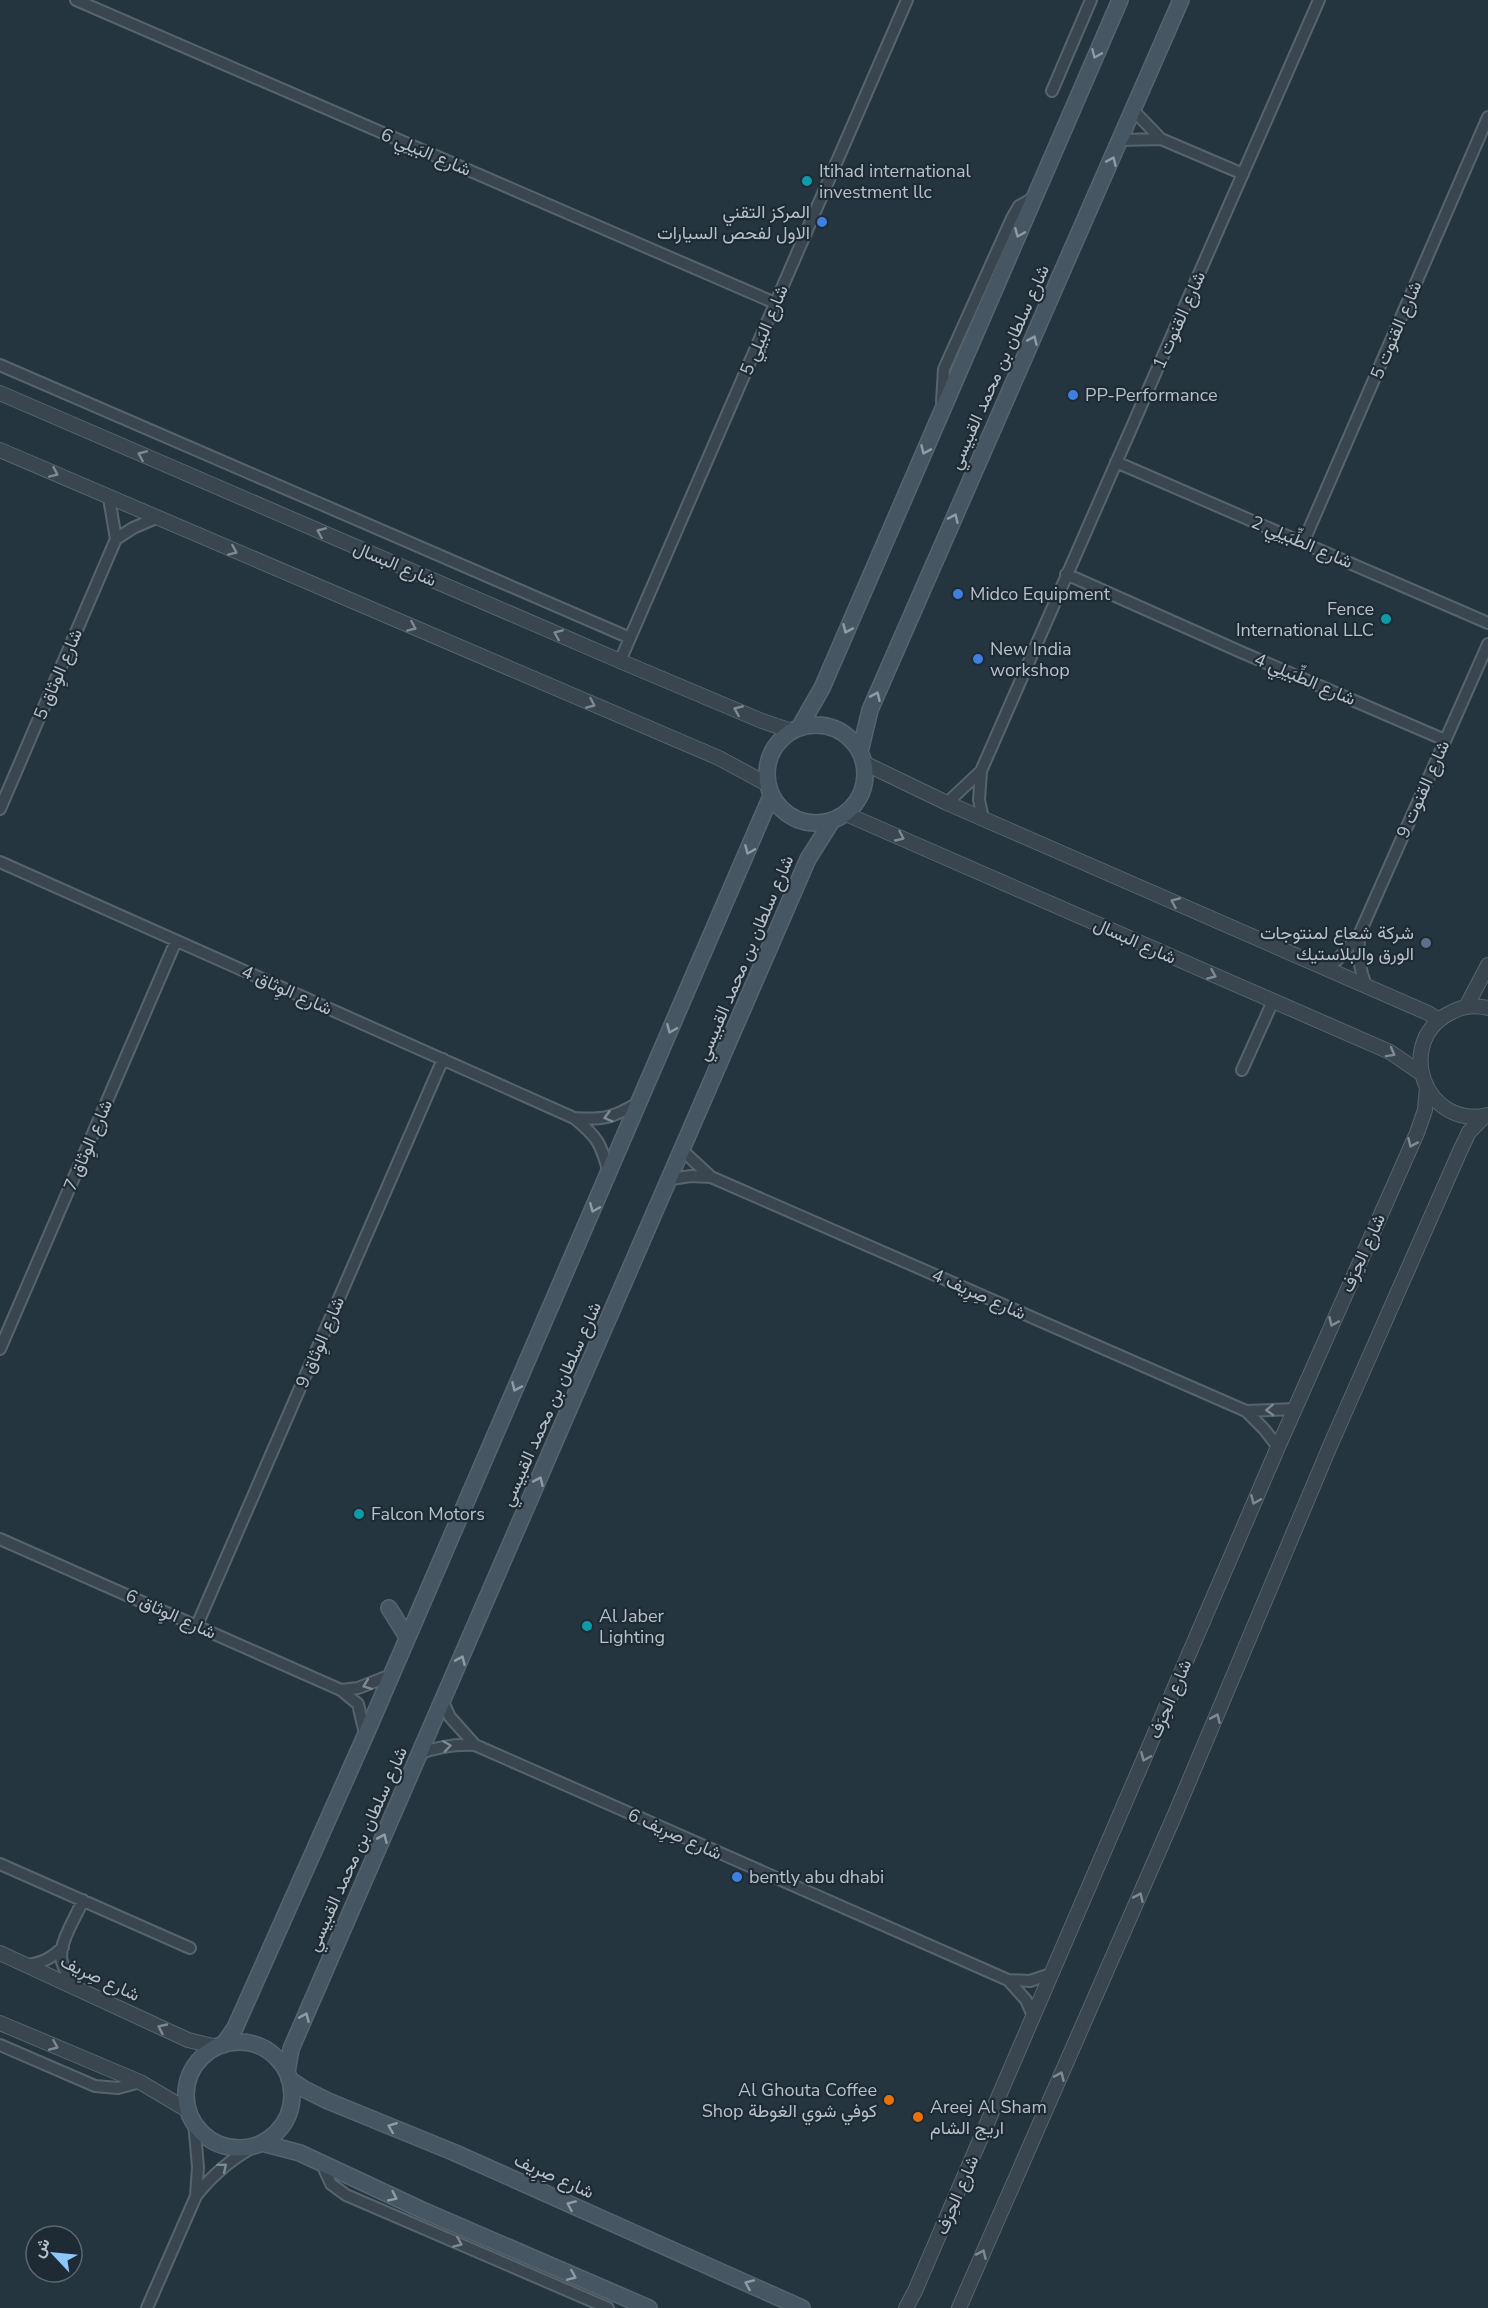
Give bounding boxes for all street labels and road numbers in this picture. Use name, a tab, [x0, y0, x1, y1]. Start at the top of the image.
street label: شارع البَيلِي 6	[376, 122, 475, 185]
street label: شارع سلطان بن محمد القبيسي	[943, 261, 1058, 474]
street label: شارع القنوت 1	[1147, 267, 1211, 373]
street label: شارع القنوت 5	[1365, 277, 1427, 383]
street label: شارع البَيلِي 5	[734, 281, 797, 380]
street label: شارع الطِّبَيلِي 2	[1246, 508, 1357, 577]
street label: شارع البسال	[350, 536, 440, 592]
street label: شارع الوِثاق 5	[28, 625, 90, 724]
street label: شارع الطِّبَيلِي 4	[1249, 645, 1360, 714]
street label: شارع القنوت 9	[1391, 736, 1455, 842]
street label: شارع سلطان بن محمد القبيسي	[691, 851, 802, 1066]
street label: شارع البسال	[1090, 912, 1180, 970]
street label: شارع الوِثاق 4	[237, 959, 336, 1023]
street label: شارع الوِثاق 7	[58, 1096, 120, 1195]
street label: شارع الحِرَف	[1335, 1210, 1391, 1296]
street label: شارع صِرِيف 4	[927, 1263, 1030, 1327]
street label: شارع الوِثاق 9	[290, 1293, 352, 1392]
street label: شارع سلطان بن محمد القبيسي	[495, 1298, 610, 1511]
street label: شارع الوِثاق 6	[121, 1583, 220, 1647]
street label: شارع الحِرَف	[1143, 1656, 1197, 1742]
street label: شارع سلطان بن محمد القبيسي	[301, 1743, 416, 1956]
street label: شارع صِرِيف 6	[623, 1803, 726, 1867]
street label: شارع صِرِيف	[55, 1949, 144, 2009]
street label: شارع صِرِيف	[509, 2148, 598, 2206]
street label: شارع الحِرَف	[930, 2152, 984, 2238]

